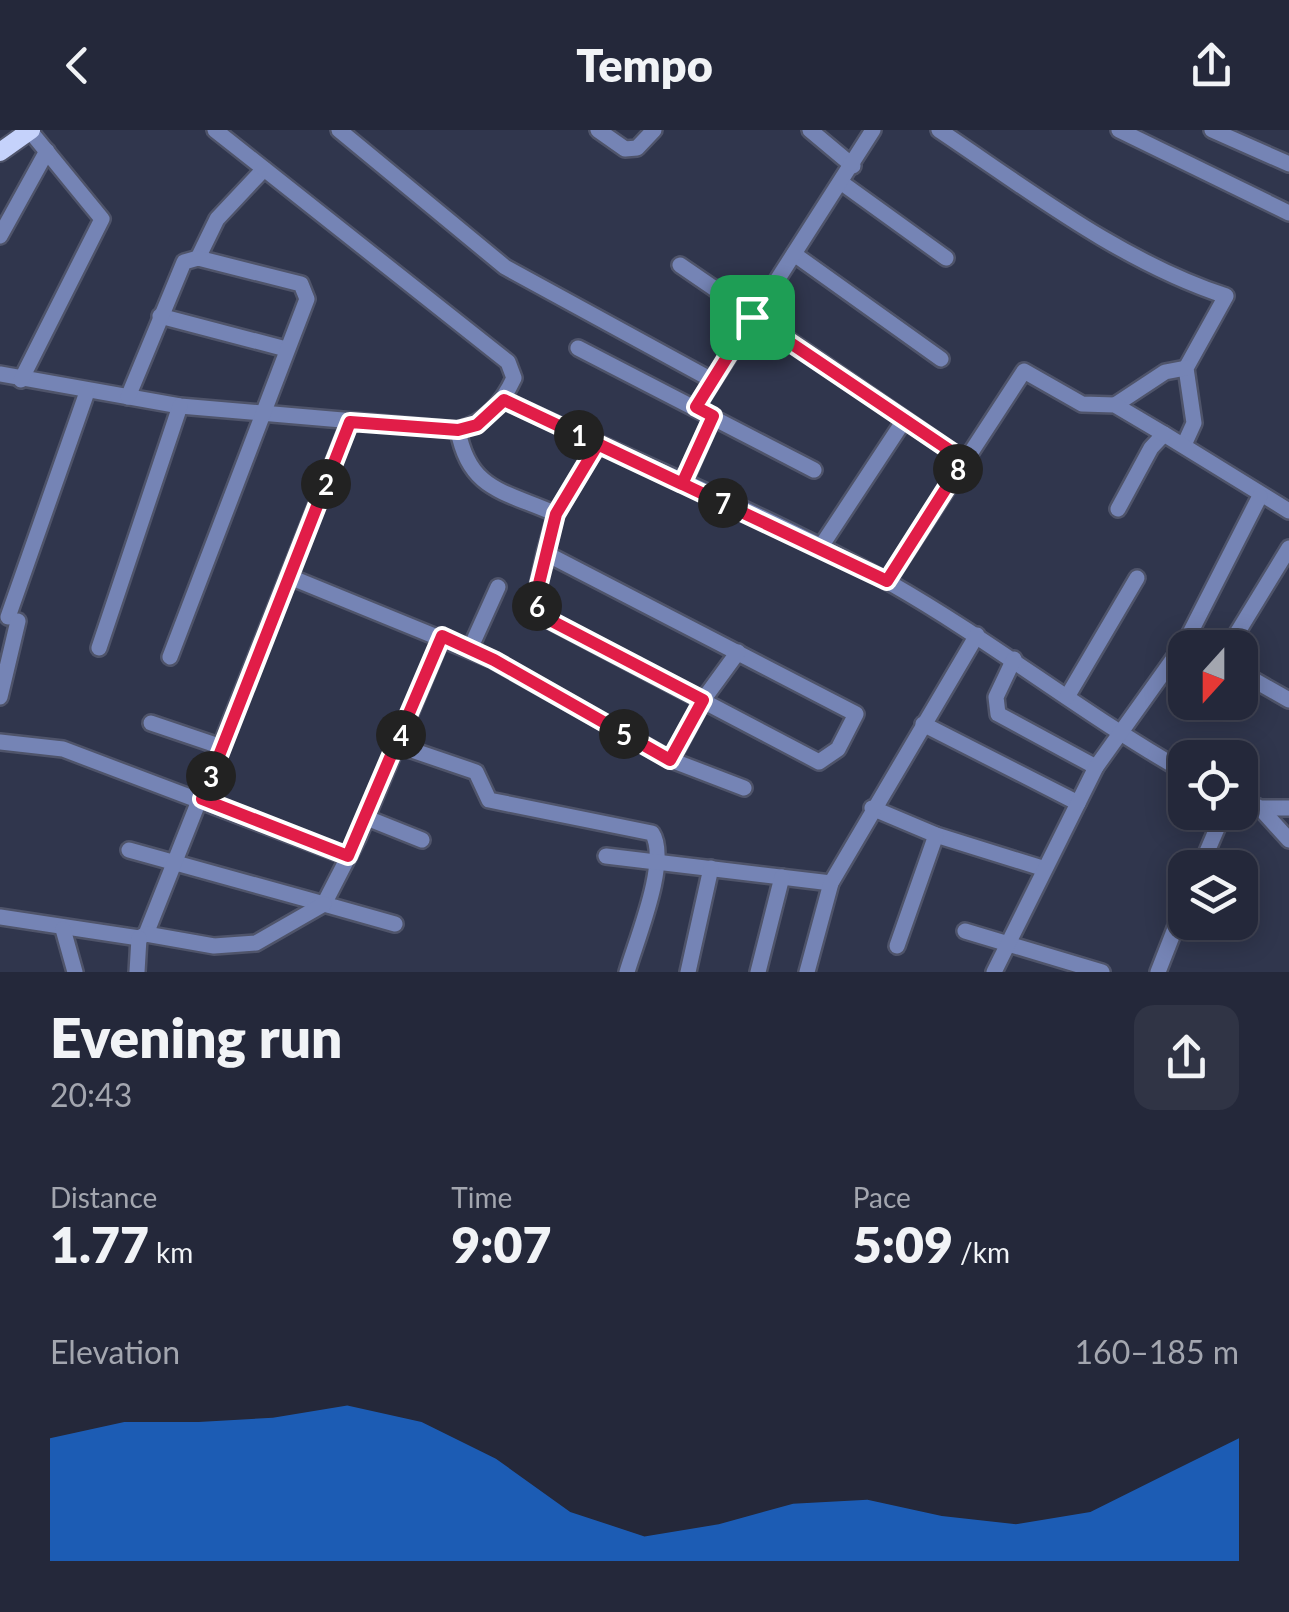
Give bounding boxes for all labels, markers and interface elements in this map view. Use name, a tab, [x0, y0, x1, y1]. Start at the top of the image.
icon: back	[50, 38, 105, 93]
text: Tempo	[576, 38, 713, 92]
icon: share	[1184, 38, 1239, 93]
pin	[710, 275, 795, 360]
icon: arrive	[725, 290, 780, 345]
pin: 1	[554, 410, 604, 460]
text: 1	[571, 418, 587, 452]
pin: 8	[933, 444, 983, 494]
text: 8	[950, 452, 966, 486]
pin: 2	[301, 459, 351, 509]
text: 2	[318, 467, 334, 501]
pin: 7	[698, 478, 748, 528]
text: 7	[715, 486, 731, 520]
pin: 6	[512, 581, 562, 631]
text: 6	[529, 589, 545, 623]
north arrow	[1168, 630, 1258, 720]
map controls	[1168, 630, 1258, 940]
pin: 5	[599, 709, 649, 759]
pin: 4	[376, 710, 426, 760]
text: 5	[616, 717, 632, 751]
text: 4	[393, 718, 409, 752]
button: locate	[1168, 740, 1258, 830]
pin: 3	[186, 751, 236, 801]
text: 3	[203, 759, 219, 793]
button: layers	[1168, 850, 1258, 940]
text: Evening run	[50, 1004, 342, 1070]
button: share	[1134, 1005, 1239, 1110]
text: 20:43	[50, 1075, 132, 1114]
text: Distance	[50, 1180, 157, 1214]
text: Time	[451, 1180, 512, 1214]
text: Pace	[853, 1180, 911, 1214]
text: 1.77	[50, 1214, 149, 1274]
text: 9:07	[451, 1214, 552, 1274]
text: 5:09	[853, 1214, 953, 1274]
text: km	[149, 1235, 193, 1269]
text: /km	[953, 1235, 1010, 1269]
text: Elevation	[50, 1332, 180, 1371]
text: 160–185 m	[1075, 1332, 1239, 1371]

